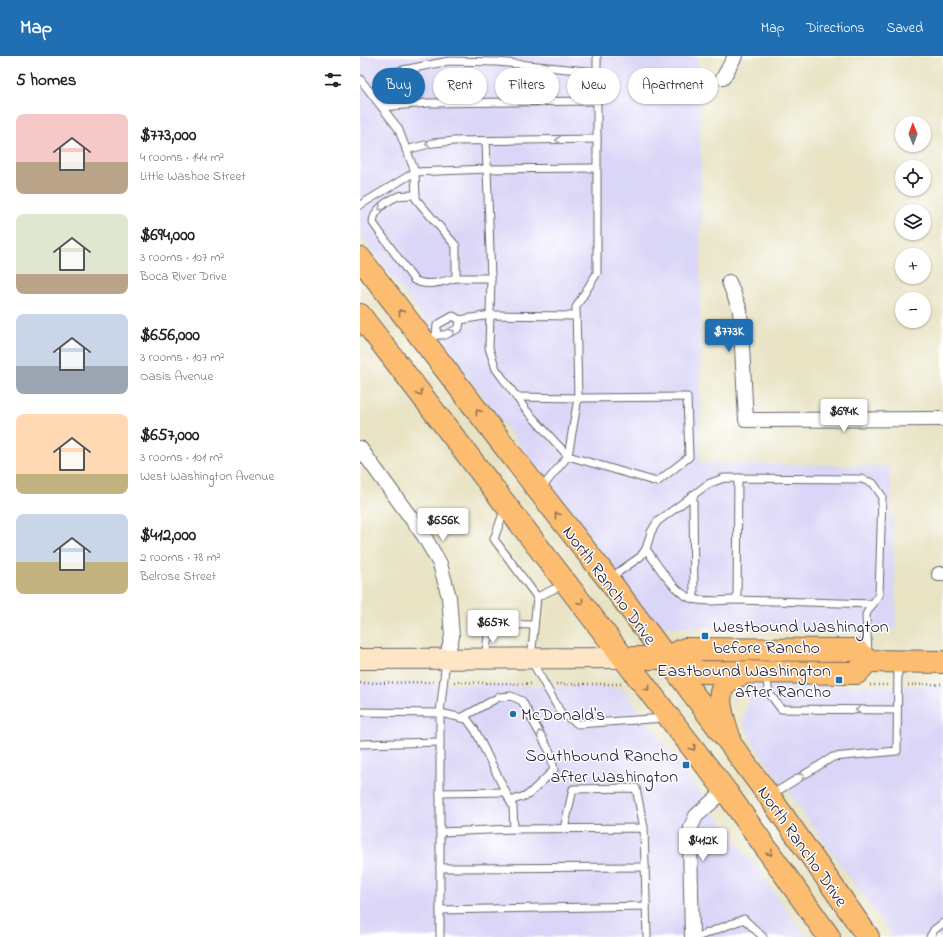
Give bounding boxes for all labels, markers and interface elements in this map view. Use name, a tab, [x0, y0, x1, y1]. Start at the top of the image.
text: Map	[20, 15, 52, 42]
text: Map	[761, 18, 784, 39]
text: Directions	[806, 18, 864, 39]
text: Saved	[886, 18, 923, 39]
text: 5 homes	[16, 68, 76, 93]
chip: Buy	[372, 68, 425, 104]
chip: Rent	[433, 68, 487, 104]
chip: Filters	[495, 68, 559, 104]
chip: New	[567, 68, 620, 104]
chip: Apartment	[628, 68, 718, 104]
icon: filters	[322, 69, 344, 91]
north arrow	[895, 116, 931, 152]
map controls	[895, 116, 931, 328]
text: $773,000	[140, 123, 196, 148]
icon: home	[48, 130, 96, 178]
one-way arrow	[555, 136, 561, 144]
one-way arrow	[425, 139, 432, 148]
text: 4 rooms · 144 m²	[140, 148, 224, 167]
button: locate	[895, 160, 931, 196]
text: Little Washoe Street	[140, 167, 246, 186]
one-way arrow	[378, 204, 386, 211]
button: layers	[895, 204, 931, 240]
text: $694,000	[140, 223, 195, 248]
icon: home	[48, 230, 96, 278]
text: 3 rooms · 107 m²	[140, 248, 224, 267]
button: +	[895, 248, 931, 284]
text: Boca River Drive	[140, 267, 227, 286]
button: −	[895, 292, 931, 328]
one-way arrow	[399, 309, 406, 316]
pin: $773K	[701, 319, 757, 353]
text: $773K	[714, 322, 744, 341]
text: $656,000	[140, 323, 200, 348]
one-way arrow	[448, 329, 455, 337]
icon: home	[48, 330, 96, 378]
text: 3 rooms · 107 m²	[140, 348, 224, 367]
text: Oasis Avenue	[140, 367, 213, 386]
one-way arrow	[415, 388, 422, 395]
pin: $694K	[816, 399, 872, 433]
text: $694K	[829, 402, 859, 421]
one-way arrow	[476, 410, 483, 417]
text: $657,000	[140, 423, 199, 448]
icon: home	[48, 430, 96, 478]
text: 3 rooms · 101 m²	[140, 448, 223, 467]
text: West Washington Avenue	[140, 467, 274, 486]
pin: $656K	[415, 508, 471, 542]
text: $656K	[426, 511, 460, 530]
one-way arrow	[555, 513, 562, 520]
street label: North Rancho Drive	[555, 521, 662, 652]
text: $412,000	[140, 523, 196, 548]
icon: home	[48, 530, 96, 578]
text: 2 rooms · 78 m²	[140, 548, 221, 567]
text: Belrose Street	[140, 567, 216, 586]
one-way arrow	[577, 597, 584, 604]
pin: $657K	[465, 610, 521, 644]
text: $657K	[477, 613, 509, 632]
place label: Westbound Washington before Rancho	[713, 615, 889, 662]
marker: Westbound Washington before Rancho	[700, 631, 710, 641]
place label: Eastbound Washington after Rancho	[657, 659, 831, 706]
marker: Eastbound Washington after Rancho	[834, 675, 844, 685]
one-way arrow	[642, 683, 649, 690]
place label: McDonald's	[521, 703, 605, 729]
one-way arrow	[855, 706, 861, 714]
marker: McDonald's	[508, 709, 518, 719]
one-way arrow	[537, 730, 545, 738]
place label: Southbound Rancho after Washington	[525, 744, 678, 792]
one-way arrow	[688, 744, 695, 751]
marker: Southbound Rancho after Washington	[681, 760, 691, 770]
one-way arrow	[798, 773, 805, 781]
street label: North Rancho Drive	[750, 781, 853, 914]
pin: $412K	[675, 828, 731, 862]
text: $412K	[688, 831, 718, 850]
one-way arrow	[765, 849, 773, 856]

